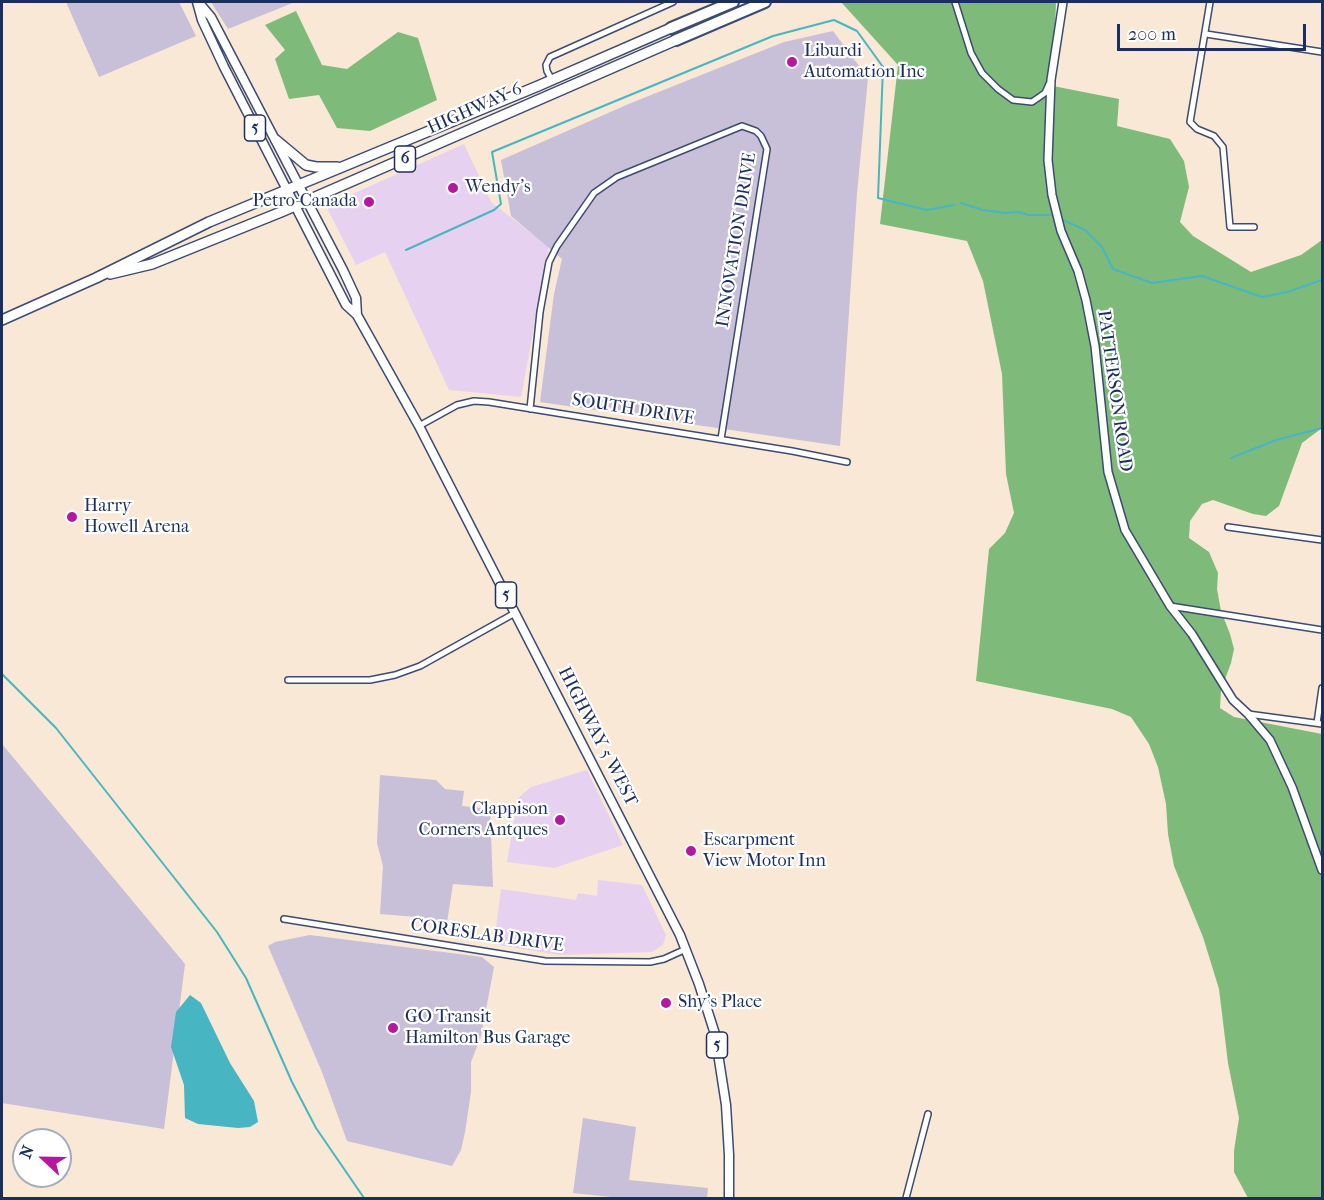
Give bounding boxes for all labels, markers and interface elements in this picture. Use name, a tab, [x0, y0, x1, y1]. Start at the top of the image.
scale bar	[1120, 12, 1309, 50]
text: 200 m	[1128, 24, 1176, 45]
place label: Liburdi Automation Inc	[804, 41, 925, 84]
marker: Liburdi Automation Inc	[785, 55, 799, 69]
street label: HIGHWAY 6	[424, 78, 526, 140]
road number: 5	[244, 115, 266, 141]
road number: 6	[394, 146, 416, 172]
street label: INNOVATION DRIVE	[713, 151, 761, 329]
place label: Wendy's	[465, 177, 531, 199]
marker: Wendy's	[446, 181, 460, 195]
place label: Petro-Canada	[253, 191, 357, 213]
marker: Petro-Canada	[362, 195, 376, 209]
street label: PATTERSON ROAD	[1092, 309, 1136, 473]
street label: SOUTH DRIVE	[570, 390, 696, 430]
place label: Harry Howell Arena	[84, 496, 189, 538]
marker: Harry Howell Arena	[65, 510, 79, 524]
road number: 5	[496, 582, 516, 608]
street label: HIGHWAY 5 WEST	[553, 664, 641, 810]
place label: Clappison Corners Antques	[418, 799, 548, 842]
marker: Clappison Corners Antques	[553, 813, 567, 827]
place label: Escarpment View Motor Inn	[703, 830, 826, 872]
marker: Escarpment View Motor Inn	[684, 844, 698, 858]
street label: CORESLAB DRIVE	[409, 915, 565, 957]
place label: Shy's Place	[678, 992, 762, 1014]
marker: Shy's Place	[659, 996, 673, 1010]
place label: GO Transit Hamilton Bus Garage	[405, 1007, 570, 1050]
marker: GO Transit Hamilton Bus Garage	[386, 1021, 400, 1035]
road number: 5	[706, 1032, 728, 1058]
north arrow	[12, 1128, 72, 1188]
text: N	[16, 1143, 38, 1161]

